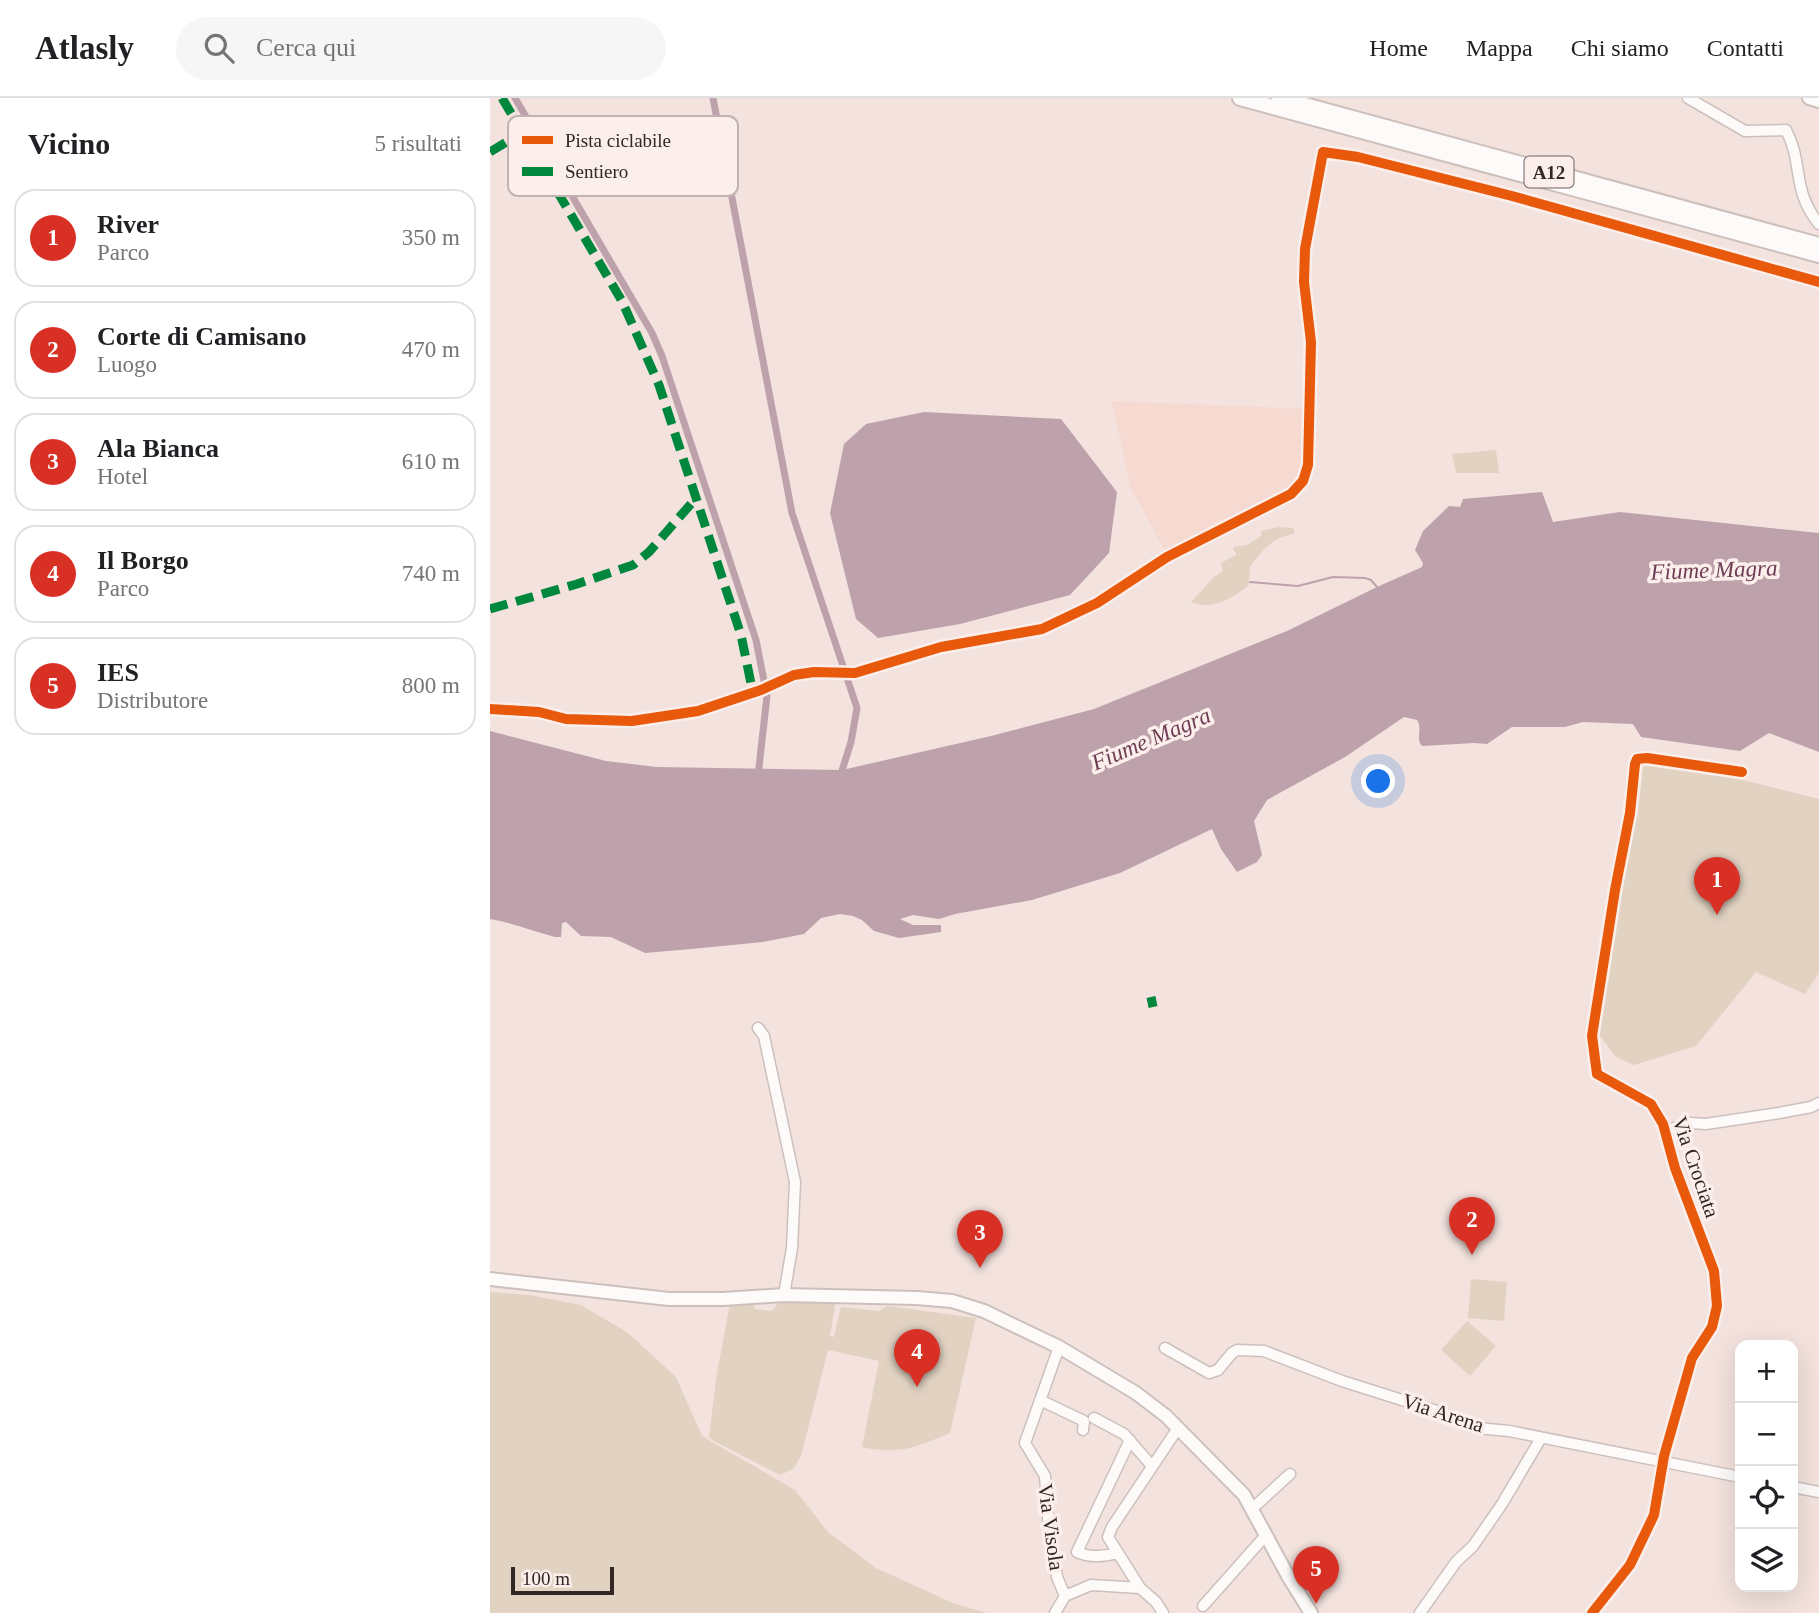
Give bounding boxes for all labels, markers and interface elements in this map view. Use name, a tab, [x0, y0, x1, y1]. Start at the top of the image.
search box	[176, 17, 666, 80]
icon: search	[200, 29, 238, 67]
text: Atlasly	[35, 30, 134, 66]
text: Cerca qui	[256, 33, 356, 62]
text: Home	[1369, 35, 1428, 61]
text: Mappa	[1466, 35, 1533, 61]
text: Chi siamo	[1571, 35, 1669, 61]
text: Contatti	[1707, 35, 1784, 61]
legend	[508, 116, 738, 196]
text: Vicino	[28, 127, 110, 160]
text: Pista ciclabile	[565, 130, 671, 151]
text: 5 risultati	[374, 131, 462, 156]
road number: A12	[1524, 156, 1574, 188]
text: Sentiero	[565, 161, 628, 182]
text: River	[97, 210, 159, 239]
text: 1	[47, 225, 59, 250]
text: 350 m	[402, 225, 460, 250]
text: Parco	[97, 240, 149, 265]
text: Corte di Camisano	[97, 322, 306, 351]
text: 2	[47, 337, 59, 362]
text: 470 m	[402, 337, 460, 362]
text: Luogo	[97, 352, 157, 377]
text: Ala Bianca	[97, 434, 219, 463]
text: 3	[47, 449, 59, 474]
text: 610 m	[402, 449, 460, 474]
text: Hotel	[97, 464, 148, 489]
text: Il Borgo	[97, 546, 189, 575]
water label: Fiume Magra	[1649, 555, 1778, 585]
text: 4	[47, 561, 59, 586]
text: 740 m	[402, 561, 460, 586]
text: Parco	[97, 576, 149, 601]
text: IES	[97, 658, 139, 687]
text: 5	[47, 673, 59, 698]
text: 800 m	[402, 673, 460, 698]
text: Distributore	[97, 688, 208, 713]
water label: Fiume Magra	[1087, 703, 1214, 776]
your location	[1361, 764, 1395, 798]
pin: 1	[1694, 857, 1740, 915]
street label: Via Crociata	[1667, 1113, 1725, 1221]
pin: 2	[1449, 1197, 1495, 1255]
pin: 3	[957, 1210, 1003, 1268]
pin: 4	[894, 1329, 940, 1387]
map controls	[1735, 1340, 1798, 1592]
button: +	[1735, 1340, 1798, 1403]
street label: Via Arena	[1399, 1389, 1488, 1438]
button: −	[1735, 1403, 1798, 1466]
button: locate	[1735, 1466, 1798, 1529]
street label: Via Visola	[1033, 1482, 1069, 1573]
button: layers	[1735, 1529, 1798, 1592]
pin: 5	[1293, 1546, 1339, 1604]
scale bar	[511, 1564, 614, 1596]
text: 100 m	[522, 1568, 570, 1589]

